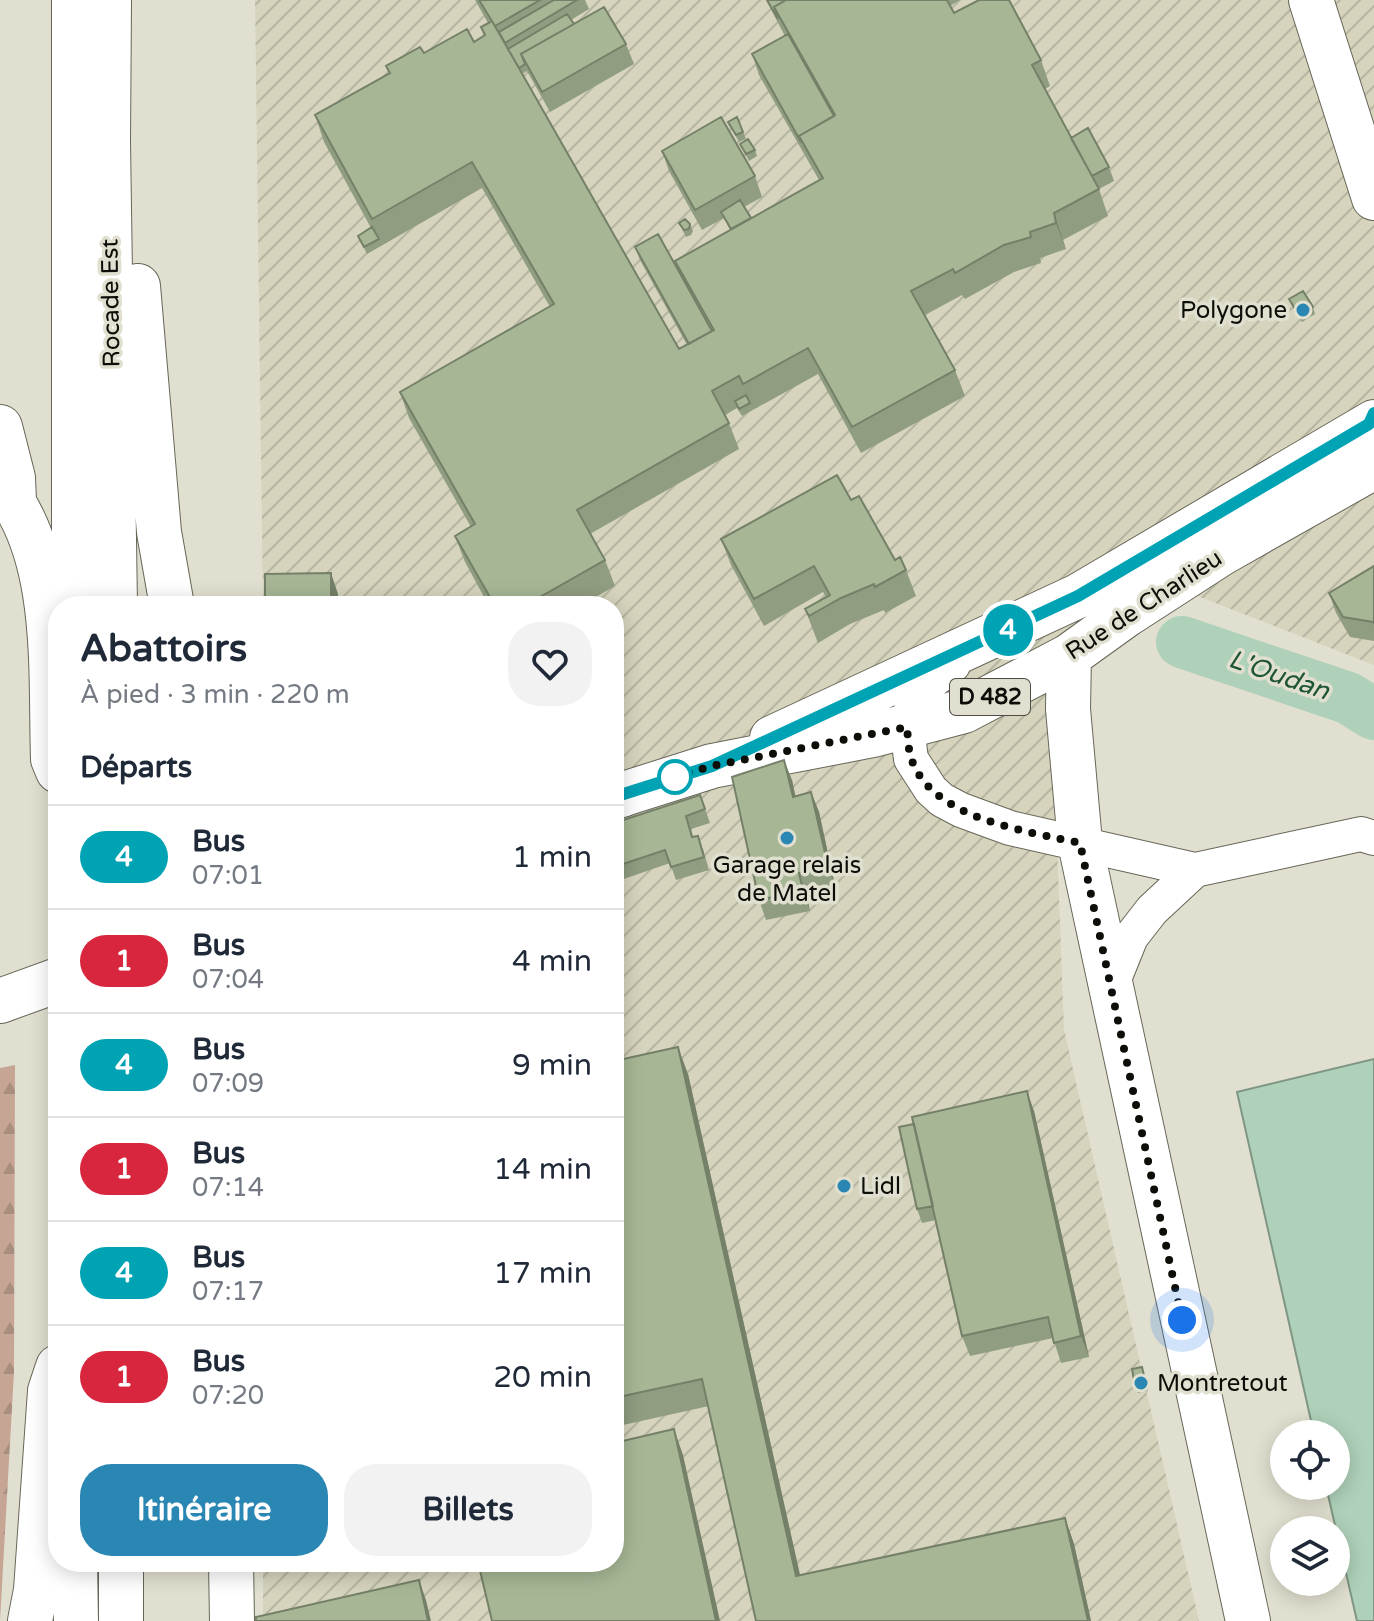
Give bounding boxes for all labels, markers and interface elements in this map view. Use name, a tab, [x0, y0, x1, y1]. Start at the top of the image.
street label: Rocade Est	[95, 238, 127, 368]
place label: Polygone	[1180, 296, 1287, 325]
marker: Polygone	[1294, 301, 1312, 319]
street label: Rue de Charlieu	[1060, 544, 1228, 666]
line badge: 4	[982, 604, 1034, 656]
text: 4	[999, 613, 1017, 647]
button: heart	[508, 622, 592, 706]
text: Abattoirs	[80, 626, 247, 672]
water label: L'Oudan	[1225, 643, 1334, 707]
text: À pied · 3 min · 220 m	[80, 679, 350, 710]
road number: D 482	[950, 679, 1030, 715]
text: Départs	[80, 749, 192, 786]
unlabelled marker	[658, 760, 692, 794]
text: Bus	[192, 823, 245, 860]
marker: Garage relais de Matel	[778, 829, 796, 847]
text: 1 min	[512, 839, 592, 876]
text: 4	[115, 840, 133, 874]
place label: Garage relais de Matel	[713, 851, 861, 908]
text: 07:01	[192, 860, 264, 891]
text: Bus	[192, 927, 245, 964]
text: 4 min	[512, 943, 592, 980]
text: 1	[115, 944, 133, 978]
text: 07:04	[192, 964, 264, 995]
text: Bus	[192, 1031, 245, 1068]
text: 9 min	[512, 1047, 592, 1084]
text: 4	[115, 1048, 133, 1082]
text: 07:09	[192, 1068, 264, 1099]
text: Bus	[192, 1135, 245, 1172]
text: 14 min	[493, 1151, 592, 1188]
text: 1	[115, 1152, 133, 1186]
text: 07:14	[192, 1172, 264, 1203]
place label: Lidl	[860, 1172, 901, 1201]
marker: Lidl	[835, 1177, 853, 1195]
text: Bus	[192, 1239, 245, 1276]
text: 17 min	[493, 1255, 592, 1292]
text: 4	[115, 1256, 133, 1290]
text: 07:17	[192, 1276, 264, 1307]
your location	[1162, 1300, 1202, 1340]
text: Bus	[192, 1343, 245, 1380]
text: 20 min	[493, 1359, 592, 1396]
text: 1	[115, 1360, 133, 1394]
place label: Montretout	[1157, 1369, 1288, 1398]
marker: Montretout	[1132, 1374, 1150, 1392]
text: 07:20	[192, 1380, 264, 1411]
map controls	[1270, 1420, 1350, 1596]
button: locate	[1270, 1420, 1350, 1500]
button: Itinéraire	[80, 1464, 328, 1556]
button: Billets	[344, 1464, 592, 1556]
button: layers	[1270, 1516, 1350, 1596]

